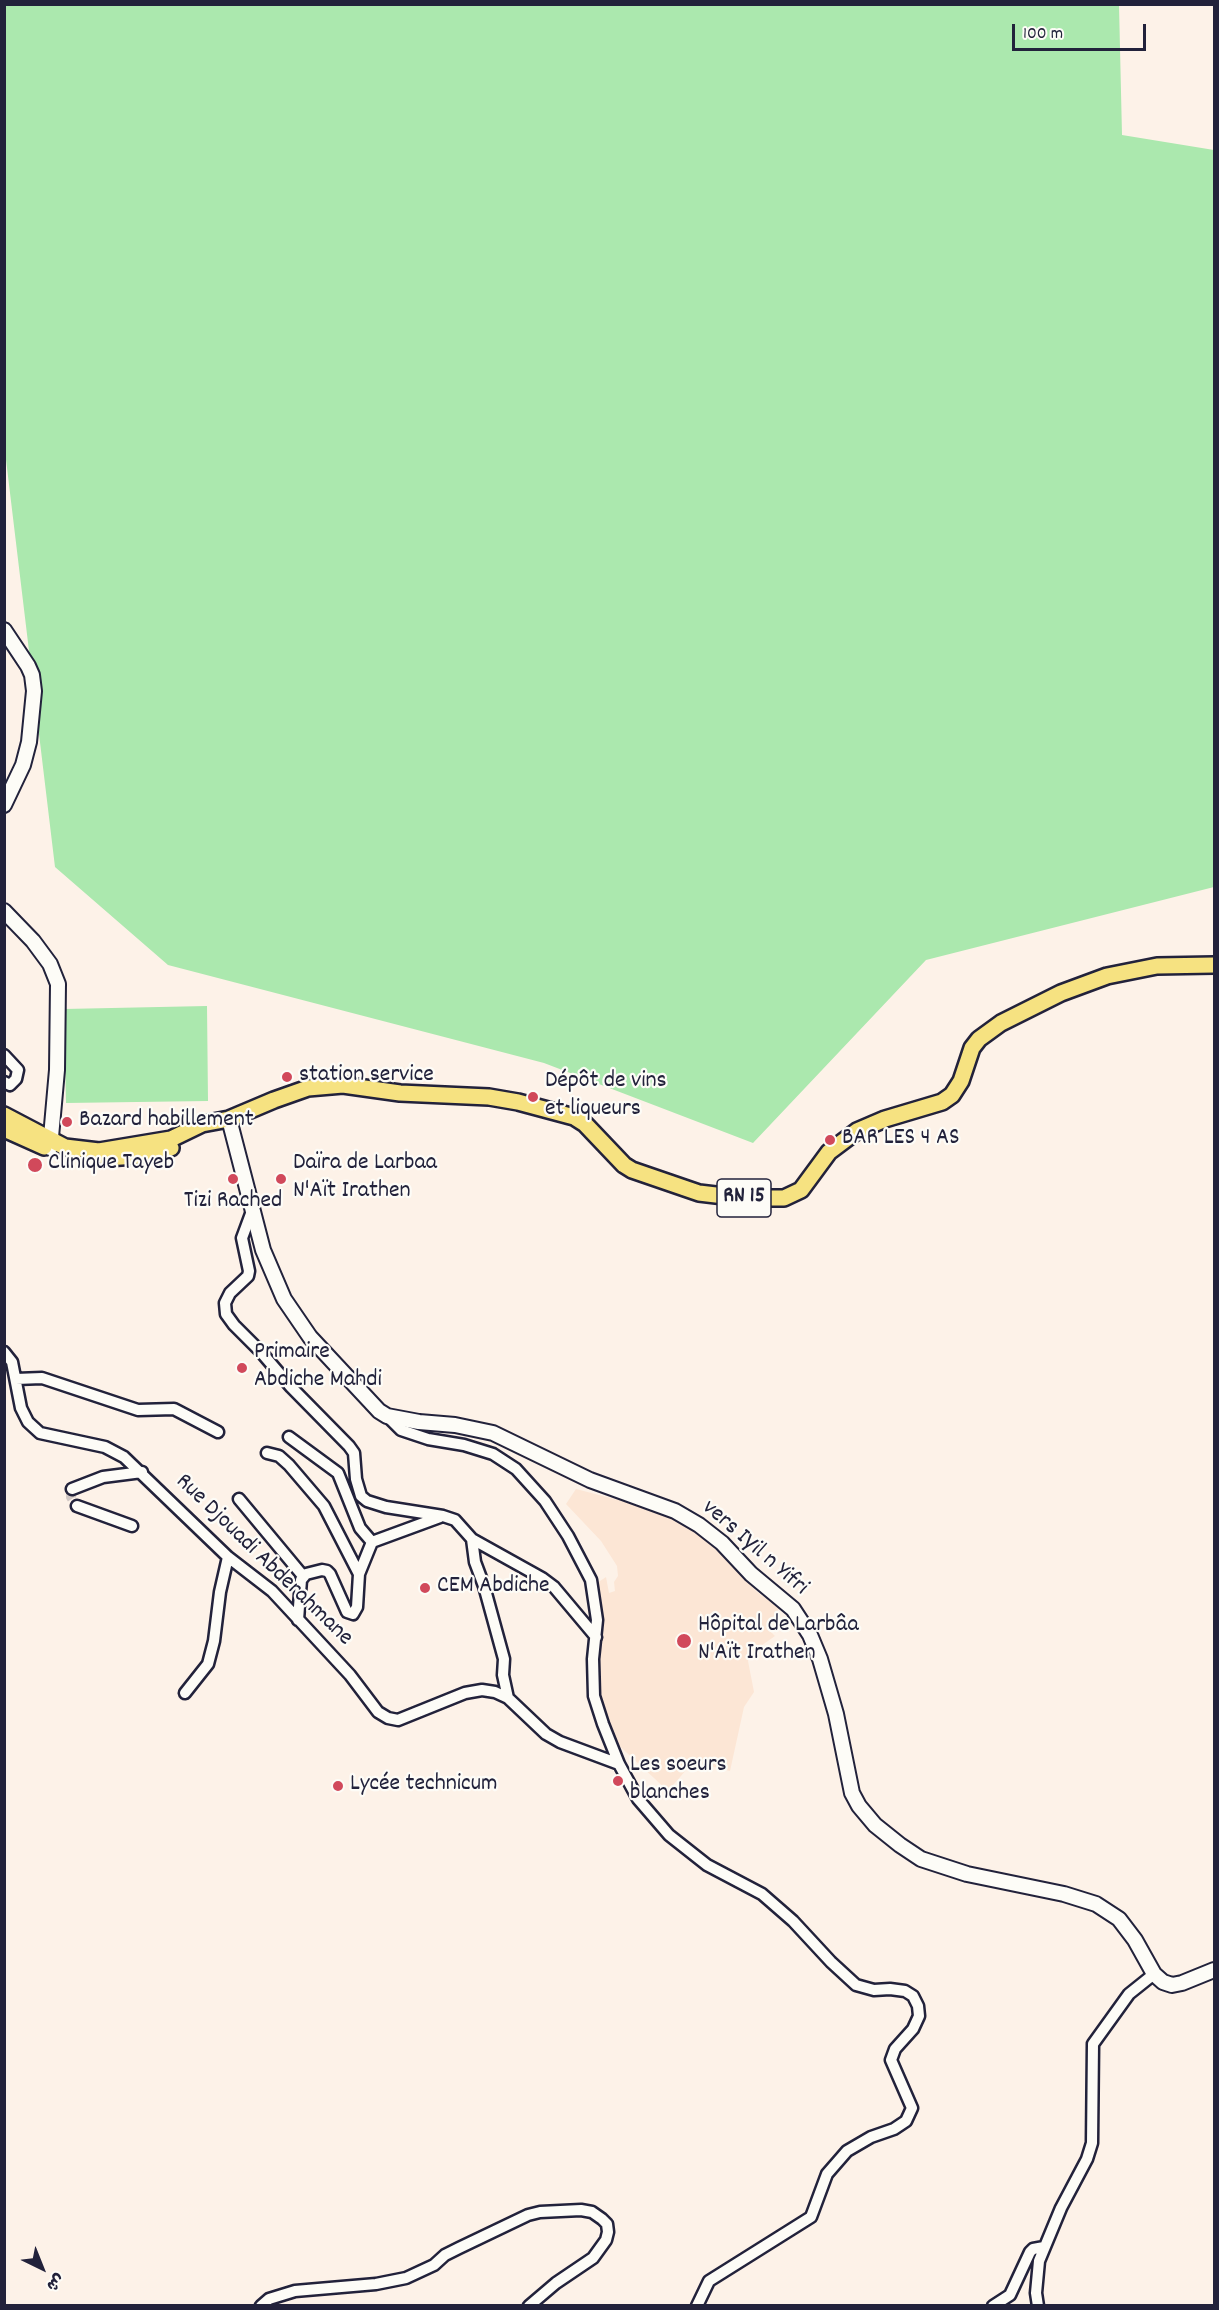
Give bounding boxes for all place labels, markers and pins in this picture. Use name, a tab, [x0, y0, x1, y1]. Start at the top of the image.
place label: station service	[299, 1063, 434, 1091]
place label: Dépôt de vins et liqueurs	[545, 1069, 667, 1125]
marker: station service	[280, 1070, 294, 1084]
marker: Dépôt de vins et liqueurs	[526, 1090, 540, 1104]
place label: Bazard habillement	[79, 1108, 254, 1136]
marker: Bazard habillement	[60, 1115, 74, 1129]
place label: BAR LES 4 AS	[842, 1126, 960, 1154]
marker: BAR LES 4 AS	[823, 1133, 837, 1147]
place label: Clinique Tayeb	[48, 1151, 174, 1179]
place label: Daïra de Larbaa N'Aït Irathen	[293, 1151, 437, 1207]
marker: Clinique Tayeb	[26, 1156, 44, 1174]
marker: Tizi Rached	[226, 1172, 240, 1186]
marker: Daïra de Larbaa N'Aït Irathen	[274, 1172, 288, 1186]
place label: Tizi Rached	[184, 1189, 282, 1217]
place label: Primaire Abdiche Mahdi	[254, 1340, 382, 1396]
marker: Primaire Abdiche Mahdi	[235, 1361, 249, 1375]
place label: CEM Abdiche	[437, 1574, 550, 1602]
marker: CEM Abdiche	[418, 1581, 432, 1595]
place label: Hôpital de Larbâa N'Aït Irathen	[698, 1613, 859, 1669]
marker: Hôpital de Larbâa N'Aït Irathen	[675, 1632, 693, 1650]
place label: Les soeurs blanches	[630, 1753, 727, 1809]
place label: Lycée technicum	[350, 1772, 498, 1800]
marker: Les soeurs blanches	[611, 1774, 625, 1788]
marker: Lycée technicum	[331, 1779, 345, 1793]

